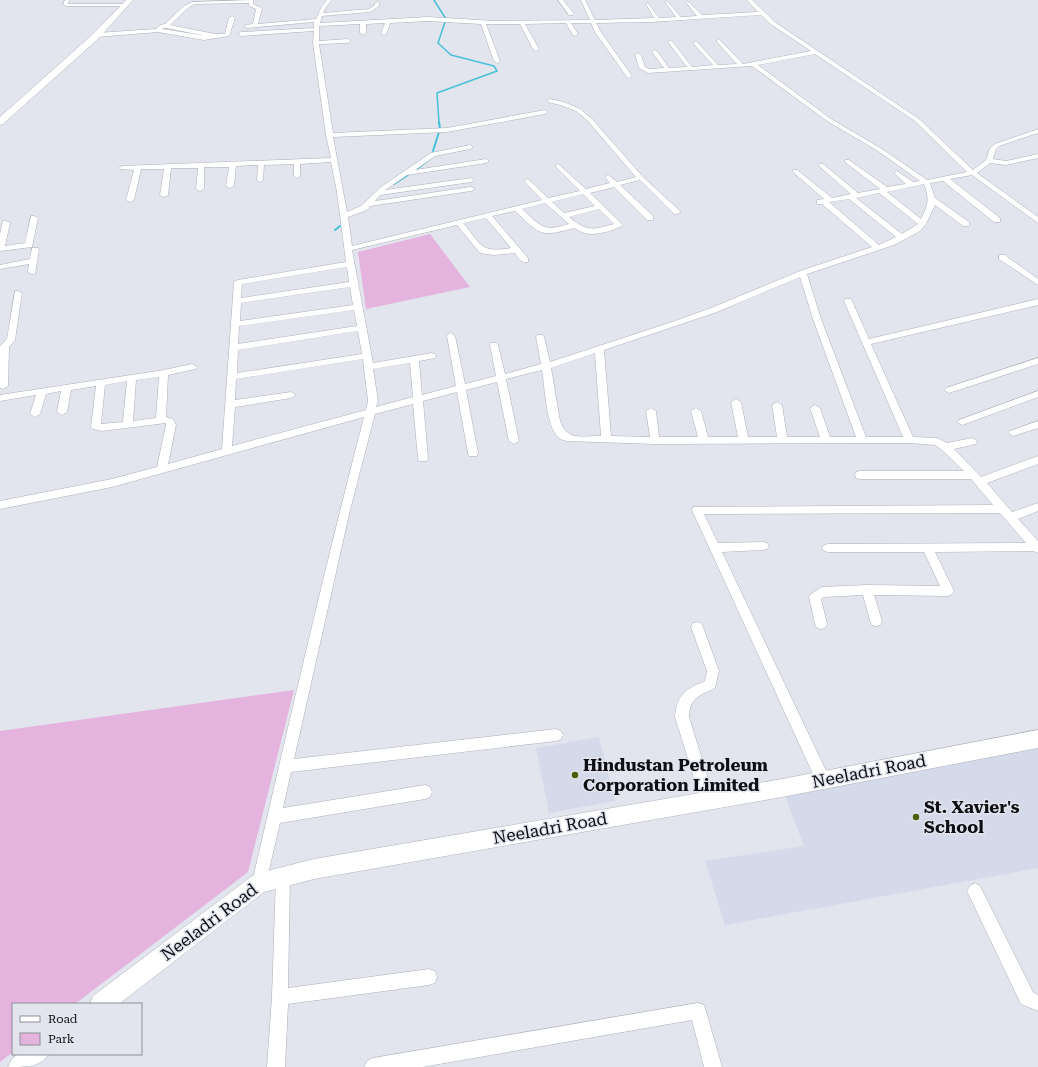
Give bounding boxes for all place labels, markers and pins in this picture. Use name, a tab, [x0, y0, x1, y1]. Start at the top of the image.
place label: Hindustan Petroleum Corporation Limited	[583, 755, 769, 795]
marker: Hindustan Petroleum Corporation Limited	[570, 770, 580, 780]
place label: St. Xavier's School	[924, 797, 1020, 837]
marker: St. Xavier's School	[911, 812, 921, 822]

